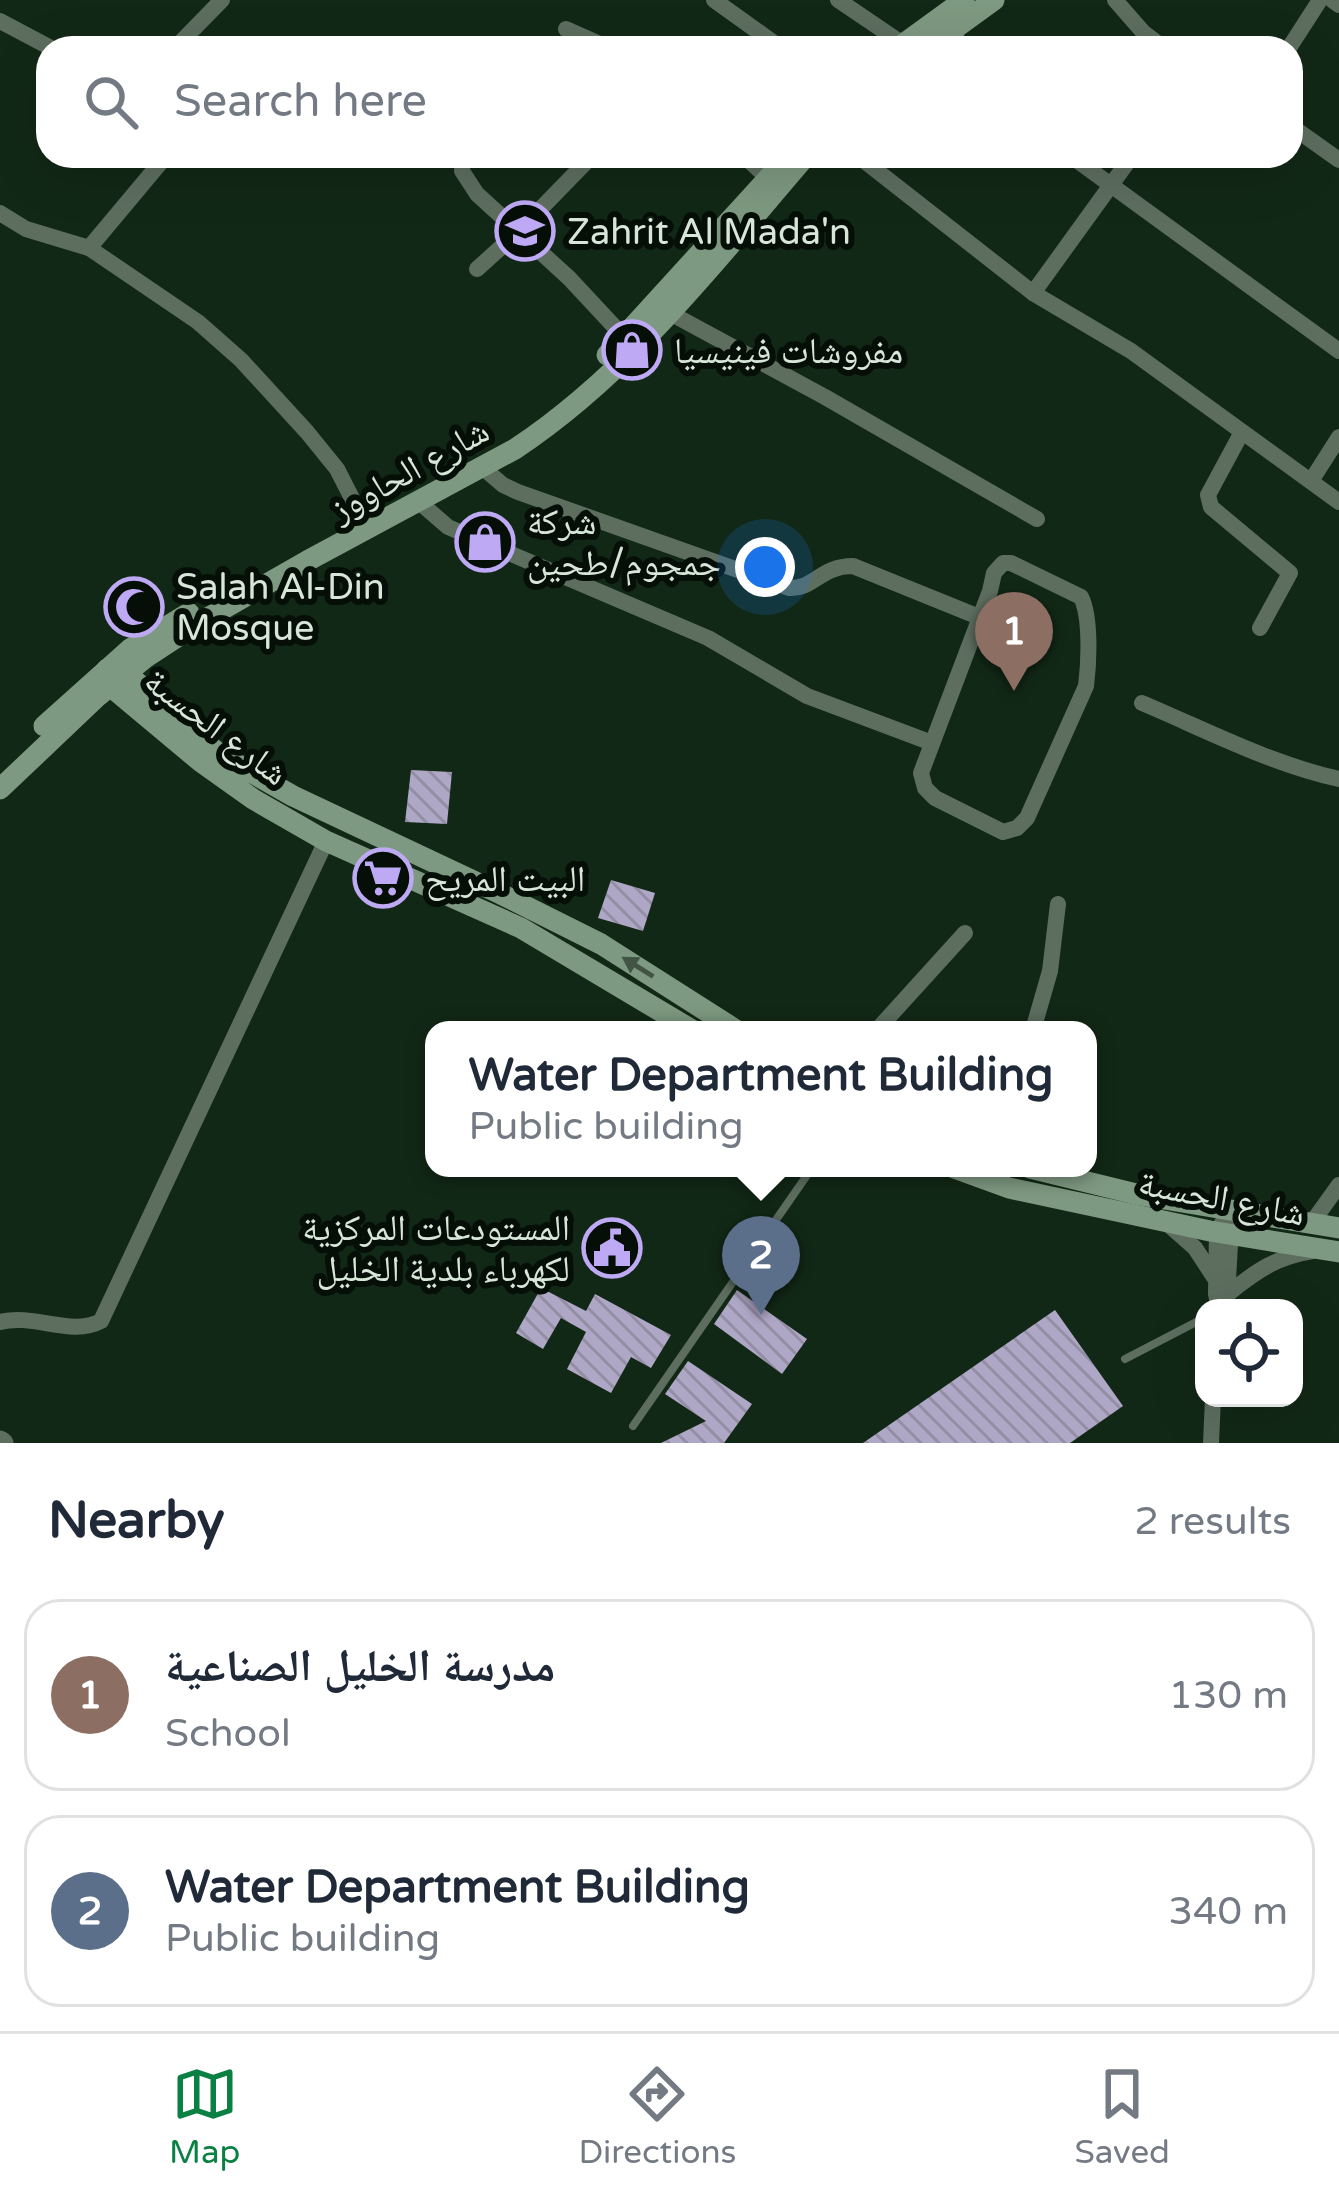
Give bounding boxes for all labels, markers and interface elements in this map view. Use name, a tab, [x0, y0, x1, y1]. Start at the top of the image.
search box	[36, 36, 1303, 168]
icon: search	[78, 69, 144, 135]
text: Search here	[174, 75, 427, 129]
school or university icon: Zahrit Al Mada'n	[494, 200, 556, 262]
place label: Zahrit Al Mada'n	[567, 211, 851, 254]
shop icon: مفروشات فينيسيا	[601, 319, 663, 381]
place label: مفروشات فينيسيا	[674, 330, 903, 373]
street label: شارع الحاووز	[322, 409, 497, 532]
place label: شركة جمجوم/طحين	[527, 501, 721, 586]
shop icon: شركة جمجوم/طحين	[454, 511, 516, 573]
your location	[735, 537, 795, 597]
place label: Salah Al-Din Mosque	[176, 566, 385, 650]
mosque icon: Salah Al-Din Mosque	[103, 576, 165, 638]
pin: 1	[975, 592, 1053, 691]
street label: شارع الحسبة	[136, 659, 296, 795]
supermarket icon: البيت المريح	[352, 847, 414, 909]
place label: البيت المريح	[425, 858, 585, 901]
one-way arrow	[621, 957, 654, 979]
popup	[425, 1021, 1097, 1177]
text: Water Department Building	[469, 1049, 1053, 1103]
text: Public building	[469, 1103, 744, 1150]
street label: شارع الحسبة	[1135, 1161, 1309, 1236]
place label: المستودعات المركزية لكهرباء بلدية الخليل	[302, 1207, 570, 1291]
pin: 2	[722, 1216, 800, 1315]
public building icon: المستودعات المركزية لكهرباء بلدية الخليل	[581, 1217, 643, 1279]
map controls	[1195, 1299, 1303, 1407]
button: locate	[1195, 1299, 1303, 1407]
text: Nearby	[48, 1490, 225, 1552]
text: 2 results	[1134, 1498, 1291, 1545]
text: مدرسة الخليل الصناعية	[165, 1640, 555, 1694]
text: 1	[78, 1672, 102, 1719]
text: 130 m	[1169, 1672, 1288, 1719]
text: School	[165, 1710, 291, 1757]
text: Water Department Building	[165, 1861, 750, 1915]
text: 2	[78, 1888, 102, 1935]
text: 340 m	[1169, 1888, 1288, 1935]
text: Public building	[165, 1915, 440, 1962]
tab: Map	[169, 2061, 240, 2172]
tab: Directions	[578, 2061, 736, 2172]
tab: Saved	[1075, 2061, 1170, 2172]

